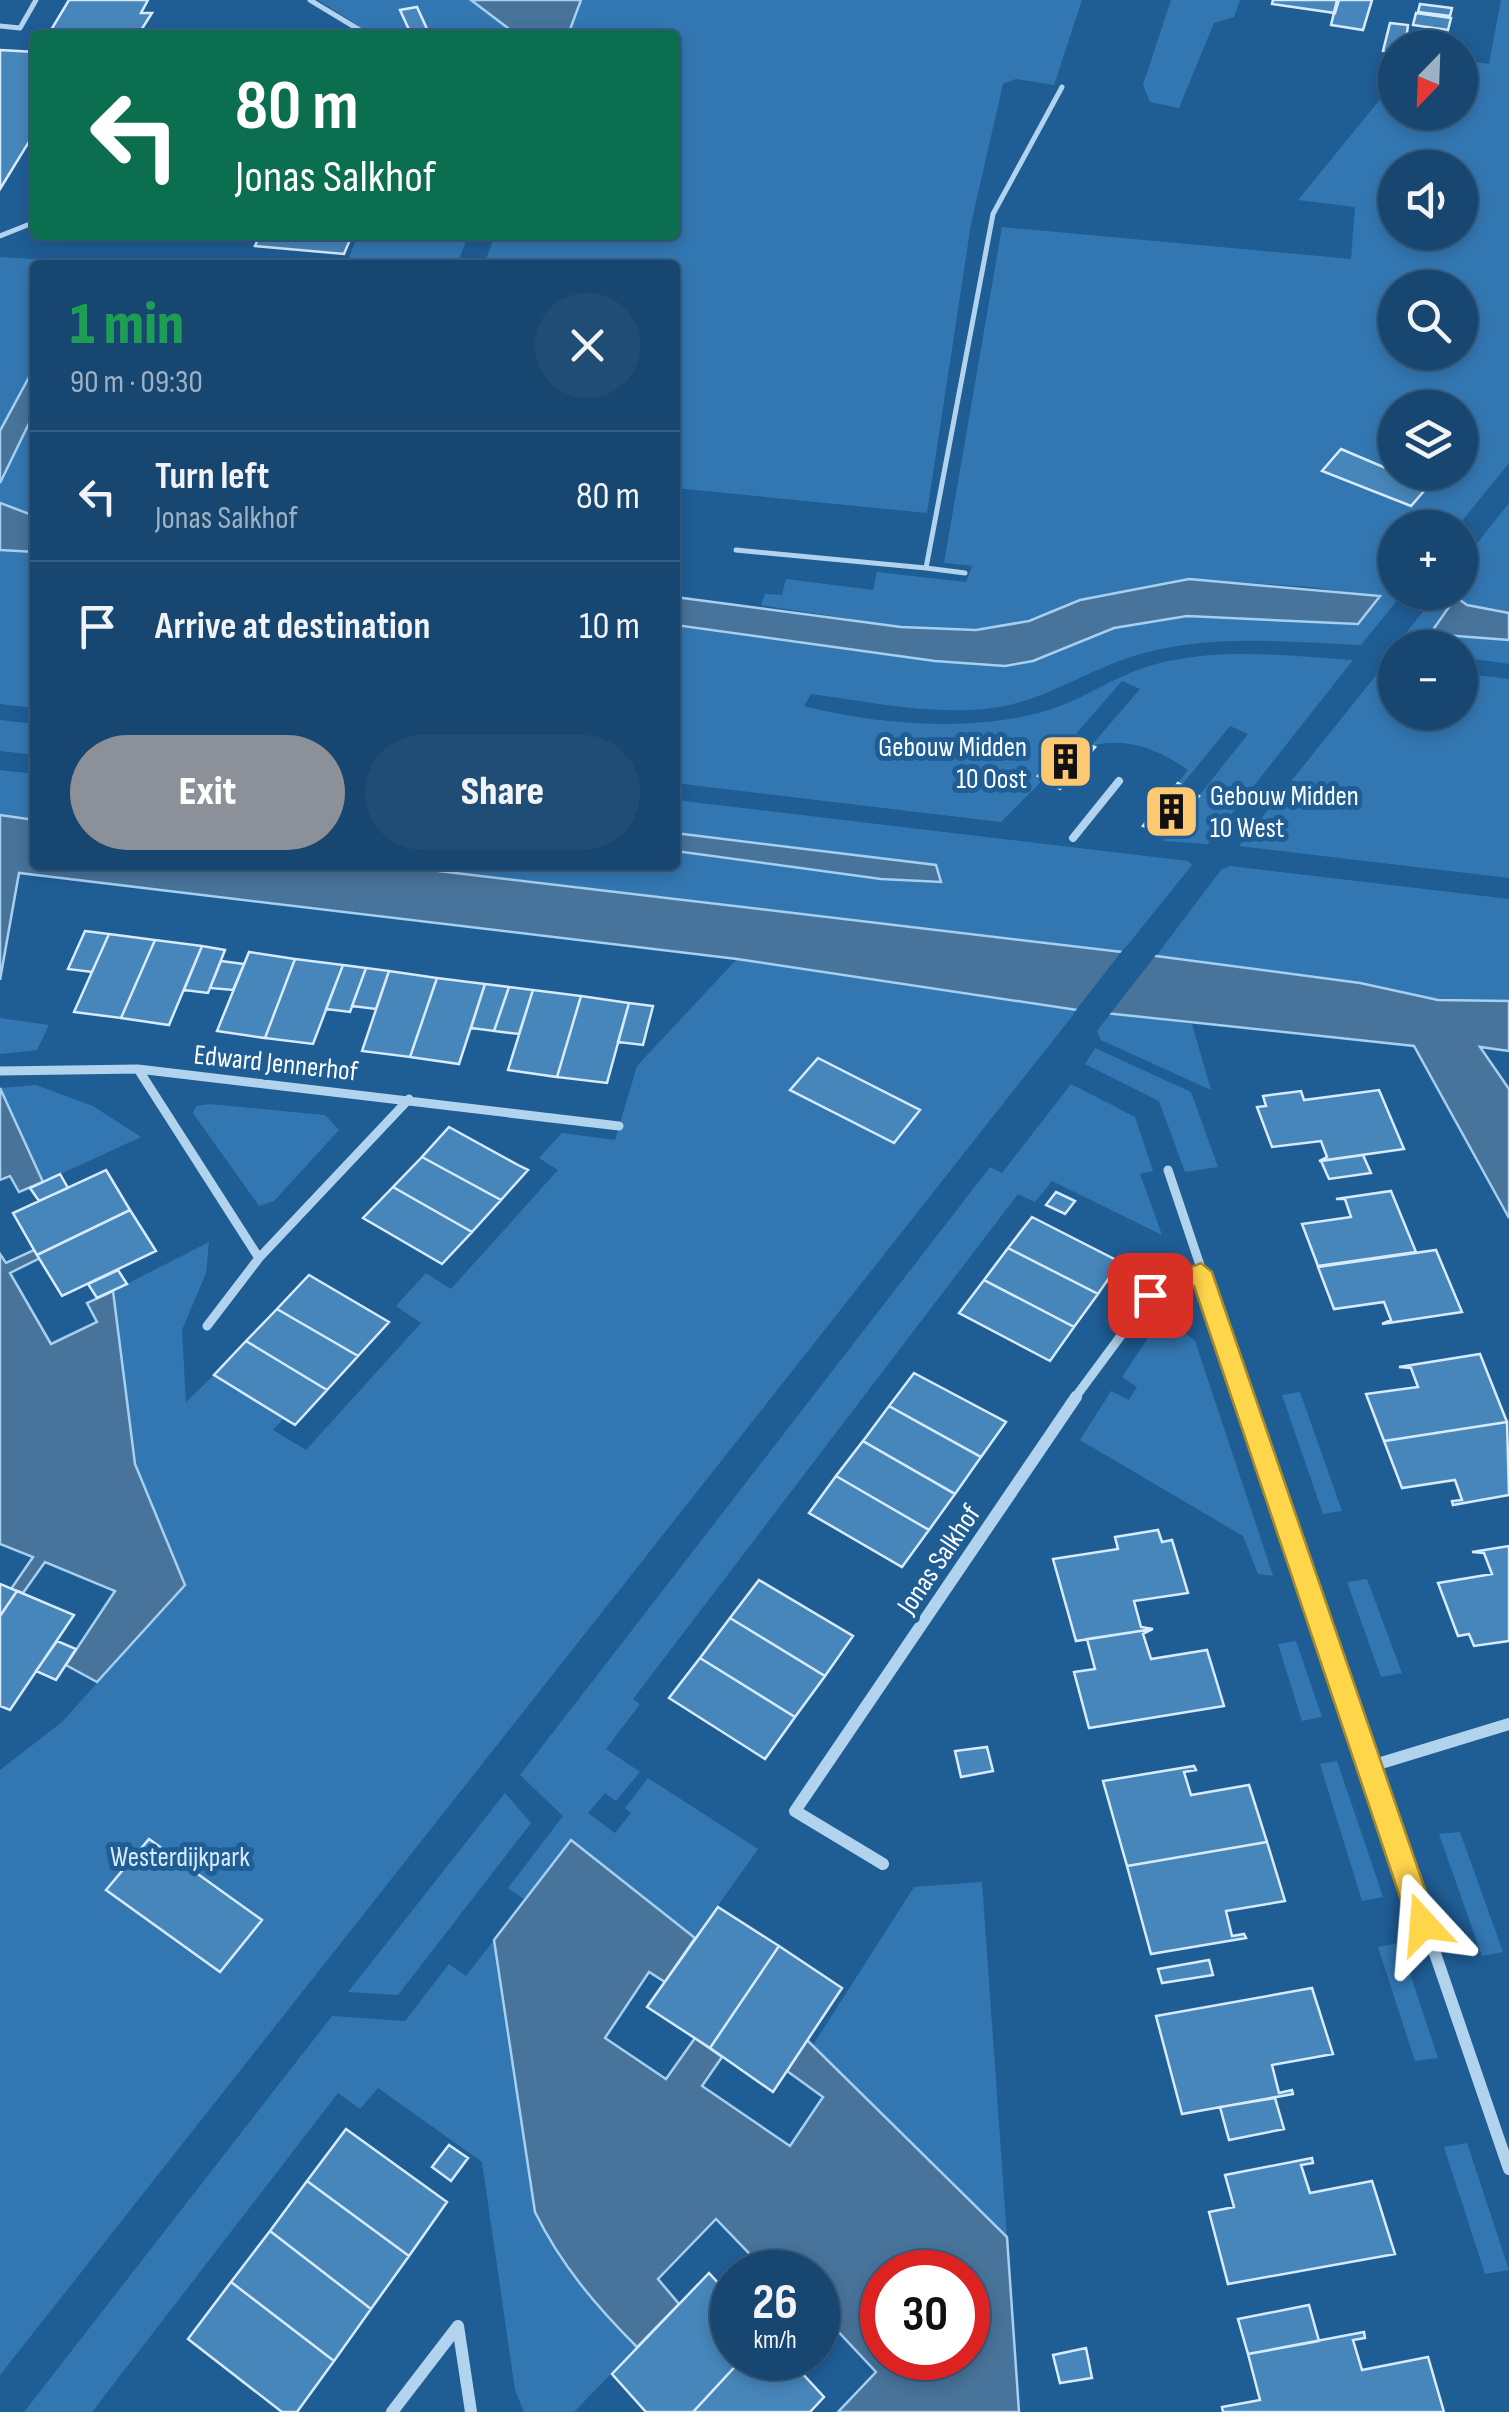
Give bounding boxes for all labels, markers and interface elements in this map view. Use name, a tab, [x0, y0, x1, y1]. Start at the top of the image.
north arrow	[1378, 30, 1478, 130]
map controls	[1378, 30, 1478, 730]
text: 80 m	[235, 65, 359, 149]
icon: left	[70, 70, 200, 200]
text: Jonas Salkhof	[235, 150, 436, 205]
button: sound	[1378, 150, 1478, 250]
button: search	[1378, 270, 1478, 370]
text: 1 min	[70, 289, 184, 361]
button: close	[535, 293, 640, 398]
text: 90 m · 09:30	[70, 363, 203, 402]
button: layers	[1378, 390, 1478, 490]
text: Turn left	[155, 454, 269, 499]
icon: left	[70, 469, 125, 524]
text: 80 m	[576, 474, 640, 519]
text: Jonas Salkhof	[155, 499, 298, 538]
button: +	[1378, 510, 1478, 610]
icon: arrive	[70, 599, 125, 654]
text: Arrive at destination	[155, 604, 430, 649]
text: 10 m	[579, 604, 640, 649]
button: −	[1378, 630, 1478, 730]
place label: Gebouw Midden 10 Oost	[878, 731, 1027, 796]
building icon: Gebouw Midden 10 Oost	[1036, 732, 1096, 792]
button: Exit	[70, 735, 345, 850]
button: Share	[365, 735, 640, 850]
place label: Gebouw Midden 10 West	[1210, 780, 1359, 845]
building icon: Gebouw Midden 10 West	[1141, 781, 1201, 841]
street label: Edward Jennerhof	[192, 1038, 360, 1089]
pin	[1108, 1253, 1193, 1338]
icon: arrive	[1123, 1268, 1178, 1323]
street label: Jonas Salkhof	[890, 1498, 988, 1622]
park label: Westerdijkpark	[110, 1841, 250, 1874]
position arrow	[1371, 1872, 1475, 1976]
speed limit sign: 30	[860, 2250, 990, 2380]
text: 26	[752, 2273, 798, 2333]
text: km/h	[753, 2325, 797, 2356]

